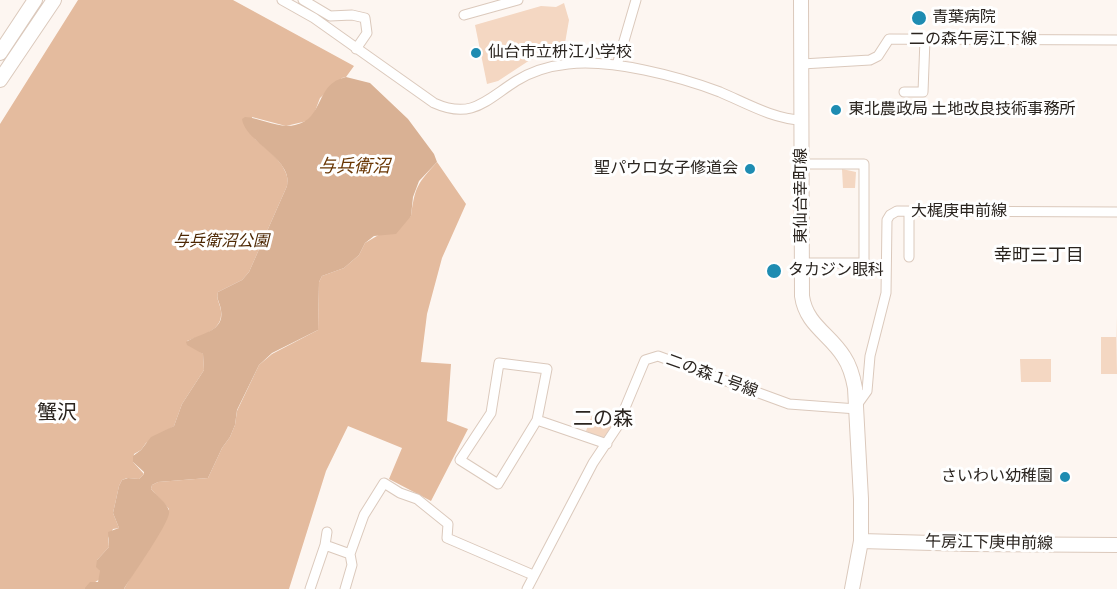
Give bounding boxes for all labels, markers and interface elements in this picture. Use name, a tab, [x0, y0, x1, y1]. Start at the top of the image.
place label: 青葉病院	[932, 8, 996, 28]
marker: 青葉病院	[910, 9, 928, 27]
street label: 二の森午房江下線	[909, 30, 1037, 50]
place label: 仙台市立枡江小学校	[488, 43, 632, 63]
marker: 仙台市立枡江小学校	[469, 46, 483, 60]
place label: 東北農政局 土地改良技術事務所	[848, 100, 1075, 120]
marker: 東北農政局 土地改良技術事務所	[829, 103, 843, 117]
street label: 東仙台幸町線	[792, 148, 812, 244]
water label: 与兵衛沼	[318, 156, 390, 178]
place label: 聖パウロ女子修道会	[594, 159, 738, 179]
marker: 聖パウロ女子修道会	[743, 162, 757, 176]
street label: 大梶庚申前線	[911, 202, 1007, 222]
park label: 与兵衛沼公園	[173, 232, 269, 252]
district label: 幸町三丁目	[994, 245, 1084, 267]
place label: タカジン眼科	[788, 261, 884, 281]
marker: タカジン眼科	[765, 262, 783, 280]
street label: 二の森１号線	[664, 351, 760, 401]
district label: 蟹沢	[37, 401, 77, 425]
district label: 二の森	[573, 407, 633, 431]
place label: さいわい幼稚園	[941, 467, 1053, 487]
marker: さいわい幼稚園	[1058, 470, 1072, 484]
street label: 午房江下庚申前線	[925, 532, 1053, 554]

